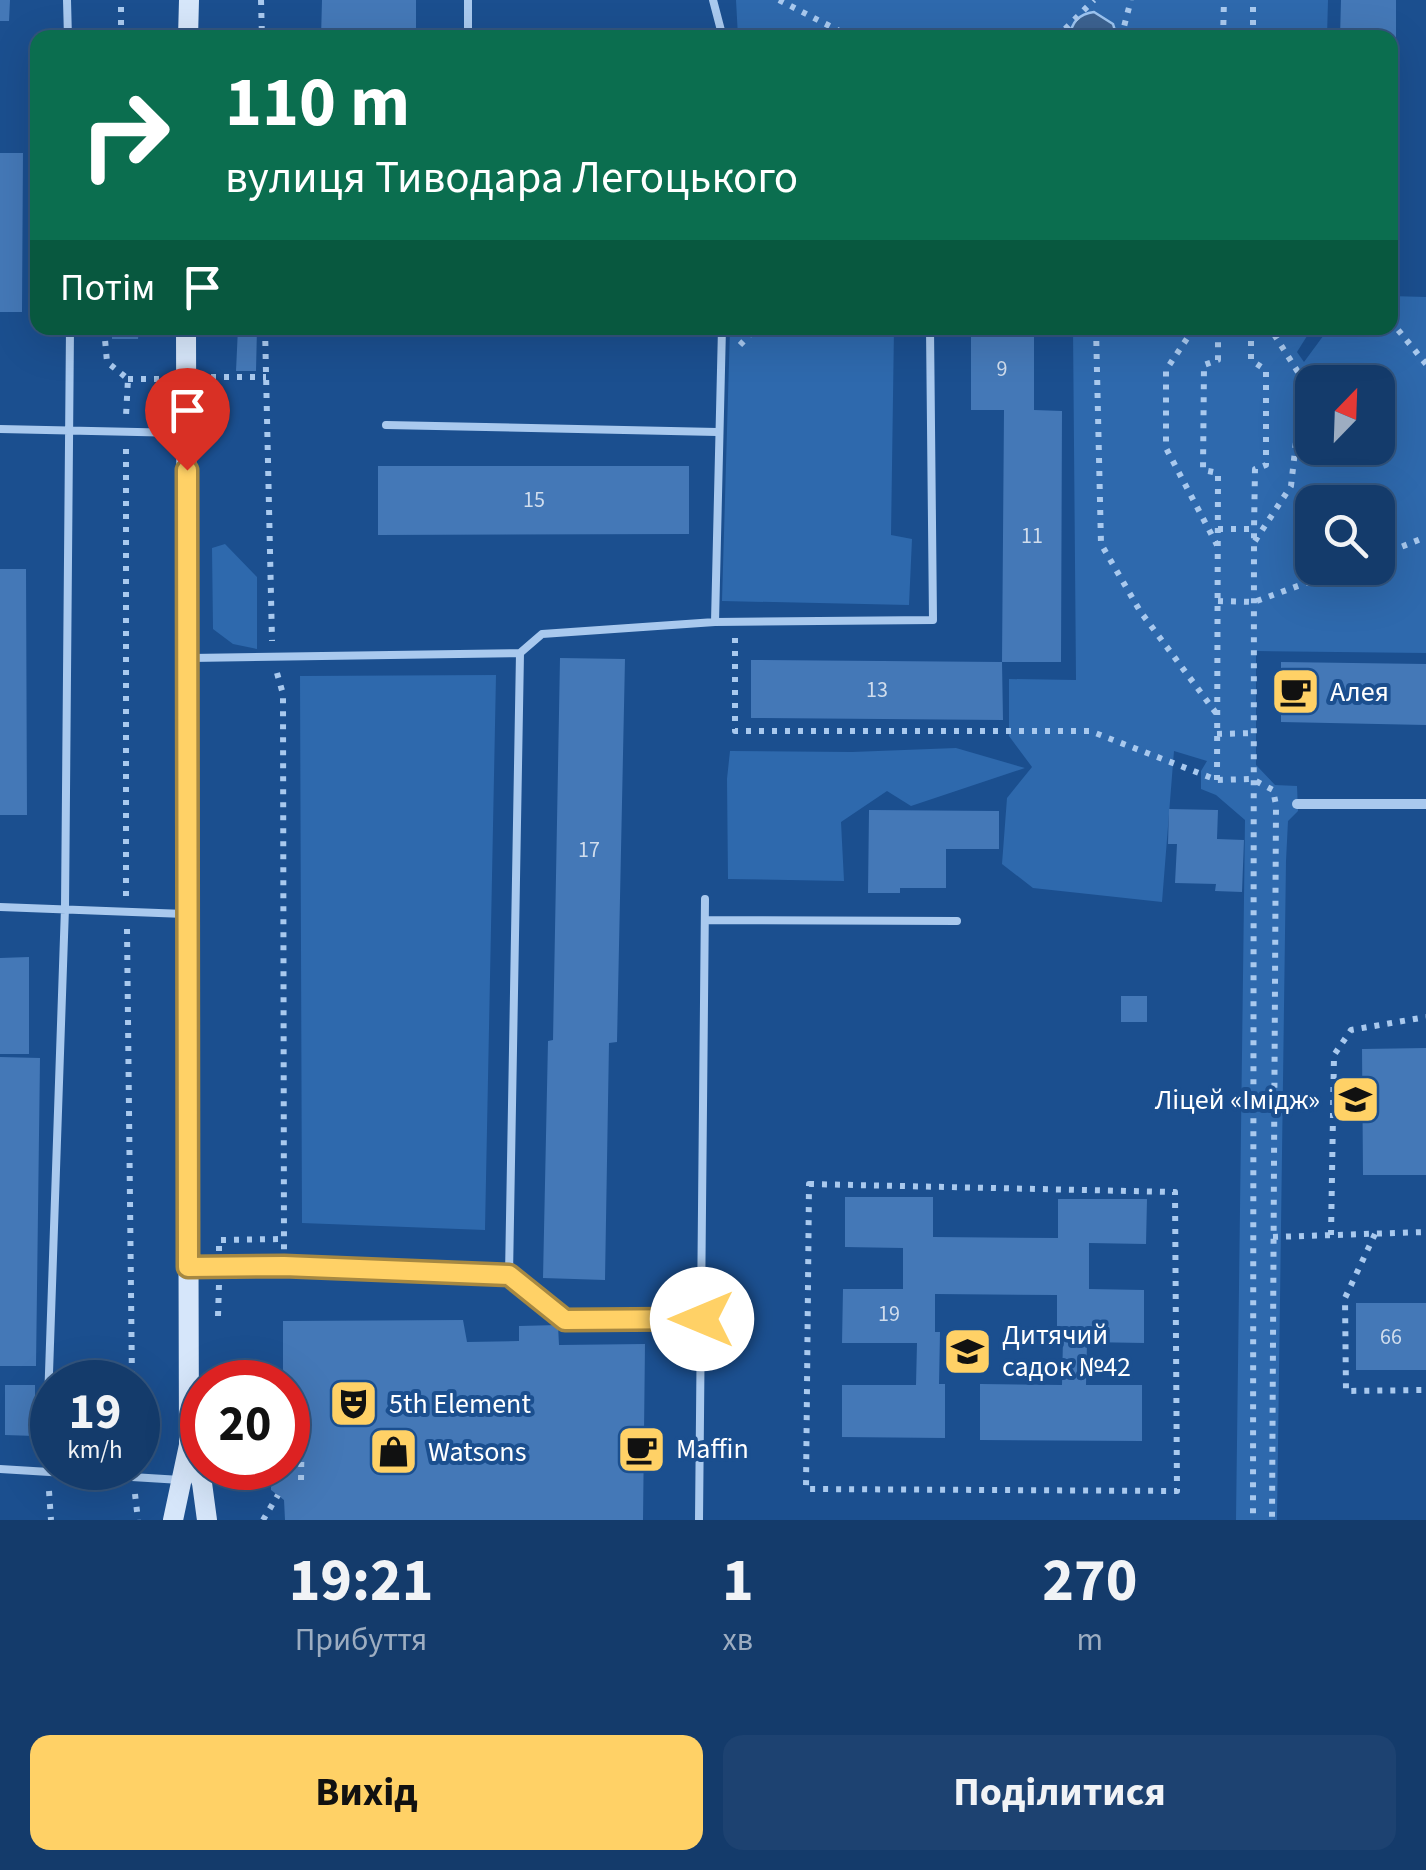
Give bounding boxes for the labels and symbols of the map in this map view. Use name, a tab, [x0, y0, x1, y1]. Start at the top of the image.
house number: 9	[997, 353, 1007, 385]
north arrow	[1295, 365, 1395, 465]
pin	[145, 368, 230, 471]
house number: 15	[523, 484, 545, 516]
house number: 11	[1021, 520, 1043, 552]
cafe icon: Алея	[1269, 666, 1321, 718]
place label: Алея	[1330, 672, 1389, 712]
house number: 13	[866, 674, 888, 706]
house number: 17	[578, 834, 600, 866]
school or university icon: Ліцей «Імідж»	[1329, 1074, 1381, 1126]
place label: Ліцей «Імідж»	[1155, 1080, 1320, 1120]
position arrow	[650, 1267, 754, 1371]
house number: 19	[878, 1298, 900, 1330]
place label: Дитячий садок №42	[1002, 1315, 1131, 1387]
house number: 66	[1380, 1321, 1402, 1353]
school or university icon: Дитячий садок №42	[941, 1325, 993, 1377]
speed limit sign: 20	[180, 1360, 310, 1490]
theatre icon: 5th Element	[328, 1378, 380, 1430]
place label: 5th Element	[389, 1384, 531, 1424]
cafe icon: Maffin	[615, 1423, 667, 1475]
shop icon: Watsons	[367, 1426, 419, 1478]
place label: Maffin	[676, 1429, 749, 1469]
place label: Watsons	[428, 1432, 526, 1472]

